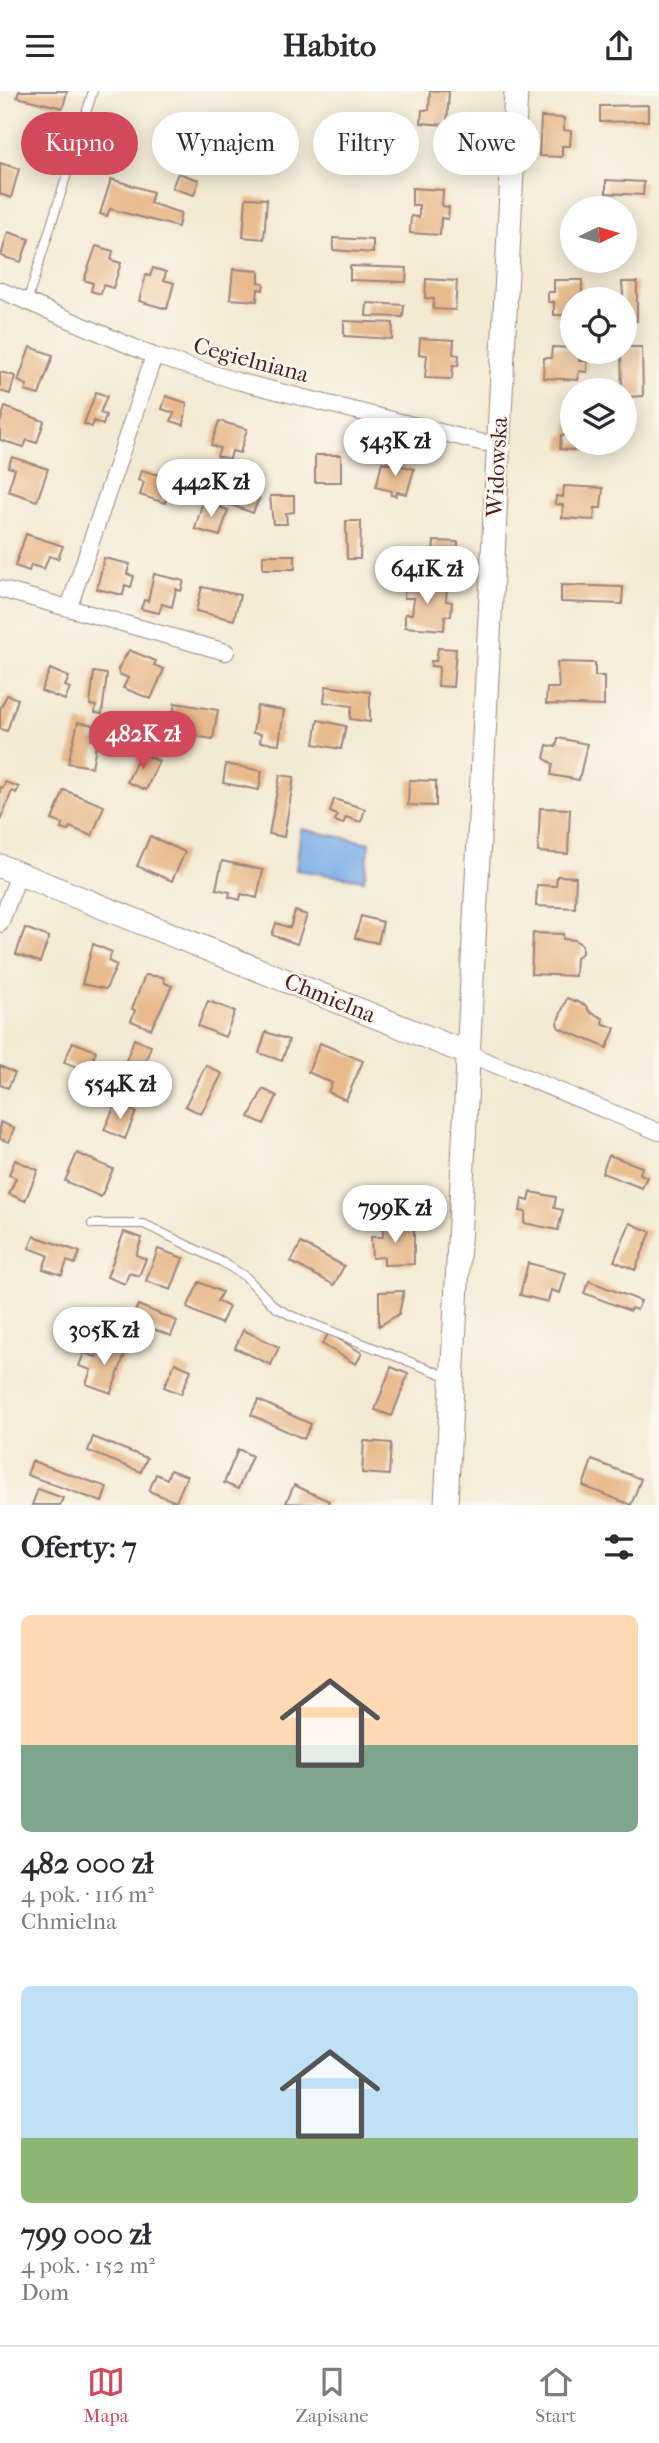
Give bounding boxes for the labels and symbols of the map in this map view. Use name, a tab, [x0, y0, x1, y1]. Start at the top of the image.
north arrow	[560, 196, 637, 273]
street label: Cegielniana	[190, 332, 312, 388]
street label: Widowska	[481, 416, 513, 519]
pin: 543K zł	[330, 419, 460, 478]
pin: 442K zł	[146, 459, 276, 519]
pin: 641K zł	[362, 547, 492, 606]
pin: 482K zł	[78, 711, 208, 771]
street label: Chmielna	[281, 968, 380, 1029]
pin: 554K zł	[55, 1061, 185, 1121]
pin: 799K zł	[330, 1185, 460, 1245]
pin: 305K zł	[39, 1307, 169, 1367]

